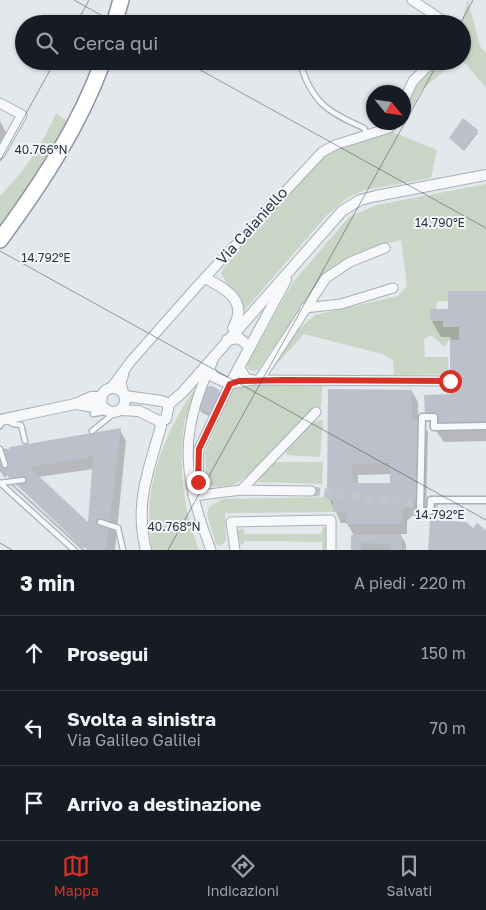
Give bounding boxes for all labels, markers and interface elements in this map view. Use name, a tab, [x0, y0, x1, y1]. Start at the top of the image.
search box	[15, 15, 471, 70]
icon: search	[33, 29, 61, 57]
text: Cerca qui	[73, 31, 158, 54]
north arrow	[366, 85, 411, 130]
text: 40.766°N	[14, 142, 68, 157]
street label: Via Caianiello	[212, 183, 291, 268]
text: 14.790°E	[415, 215, 465, 230]
text: 14.792°E	[21, 250, 71, 265]
route start	[439, 370, 462, 393]
route end	[187, 471, 210, 494]
text: 14.792°E	[415, 507, 465, 522]
text: 40.768°N	[147, 519, 201, 534]
text: 3 min	[20, 570, 75, 596]
text: A piedi · 220 m	[354, 573, 466, 593]
icon: ahead	[20, 639, 48, 667]
text: Prosegui	[67, 642, 148, 665]
text: 150 m	[421, 643, 466, 663]
text: Svolta a sinistra	[67, 707, 216, 730]
icon: left	[20, 714, 48, 742]
text: 70 m	[429, 718, 466, 738]
text: Via Galileo Galilei	[67, 730, 201, 750]
icon: arrive	[20, 789, 48, 817]
text: Arrivo a destinazione	[67, 792, 261, 815]
tab: Mappa	[54, 852, 99, 899]
tab: Indicazioni	[206, 852, 279, 899]
tab: Salvati	[387, 852, 432, 899]

